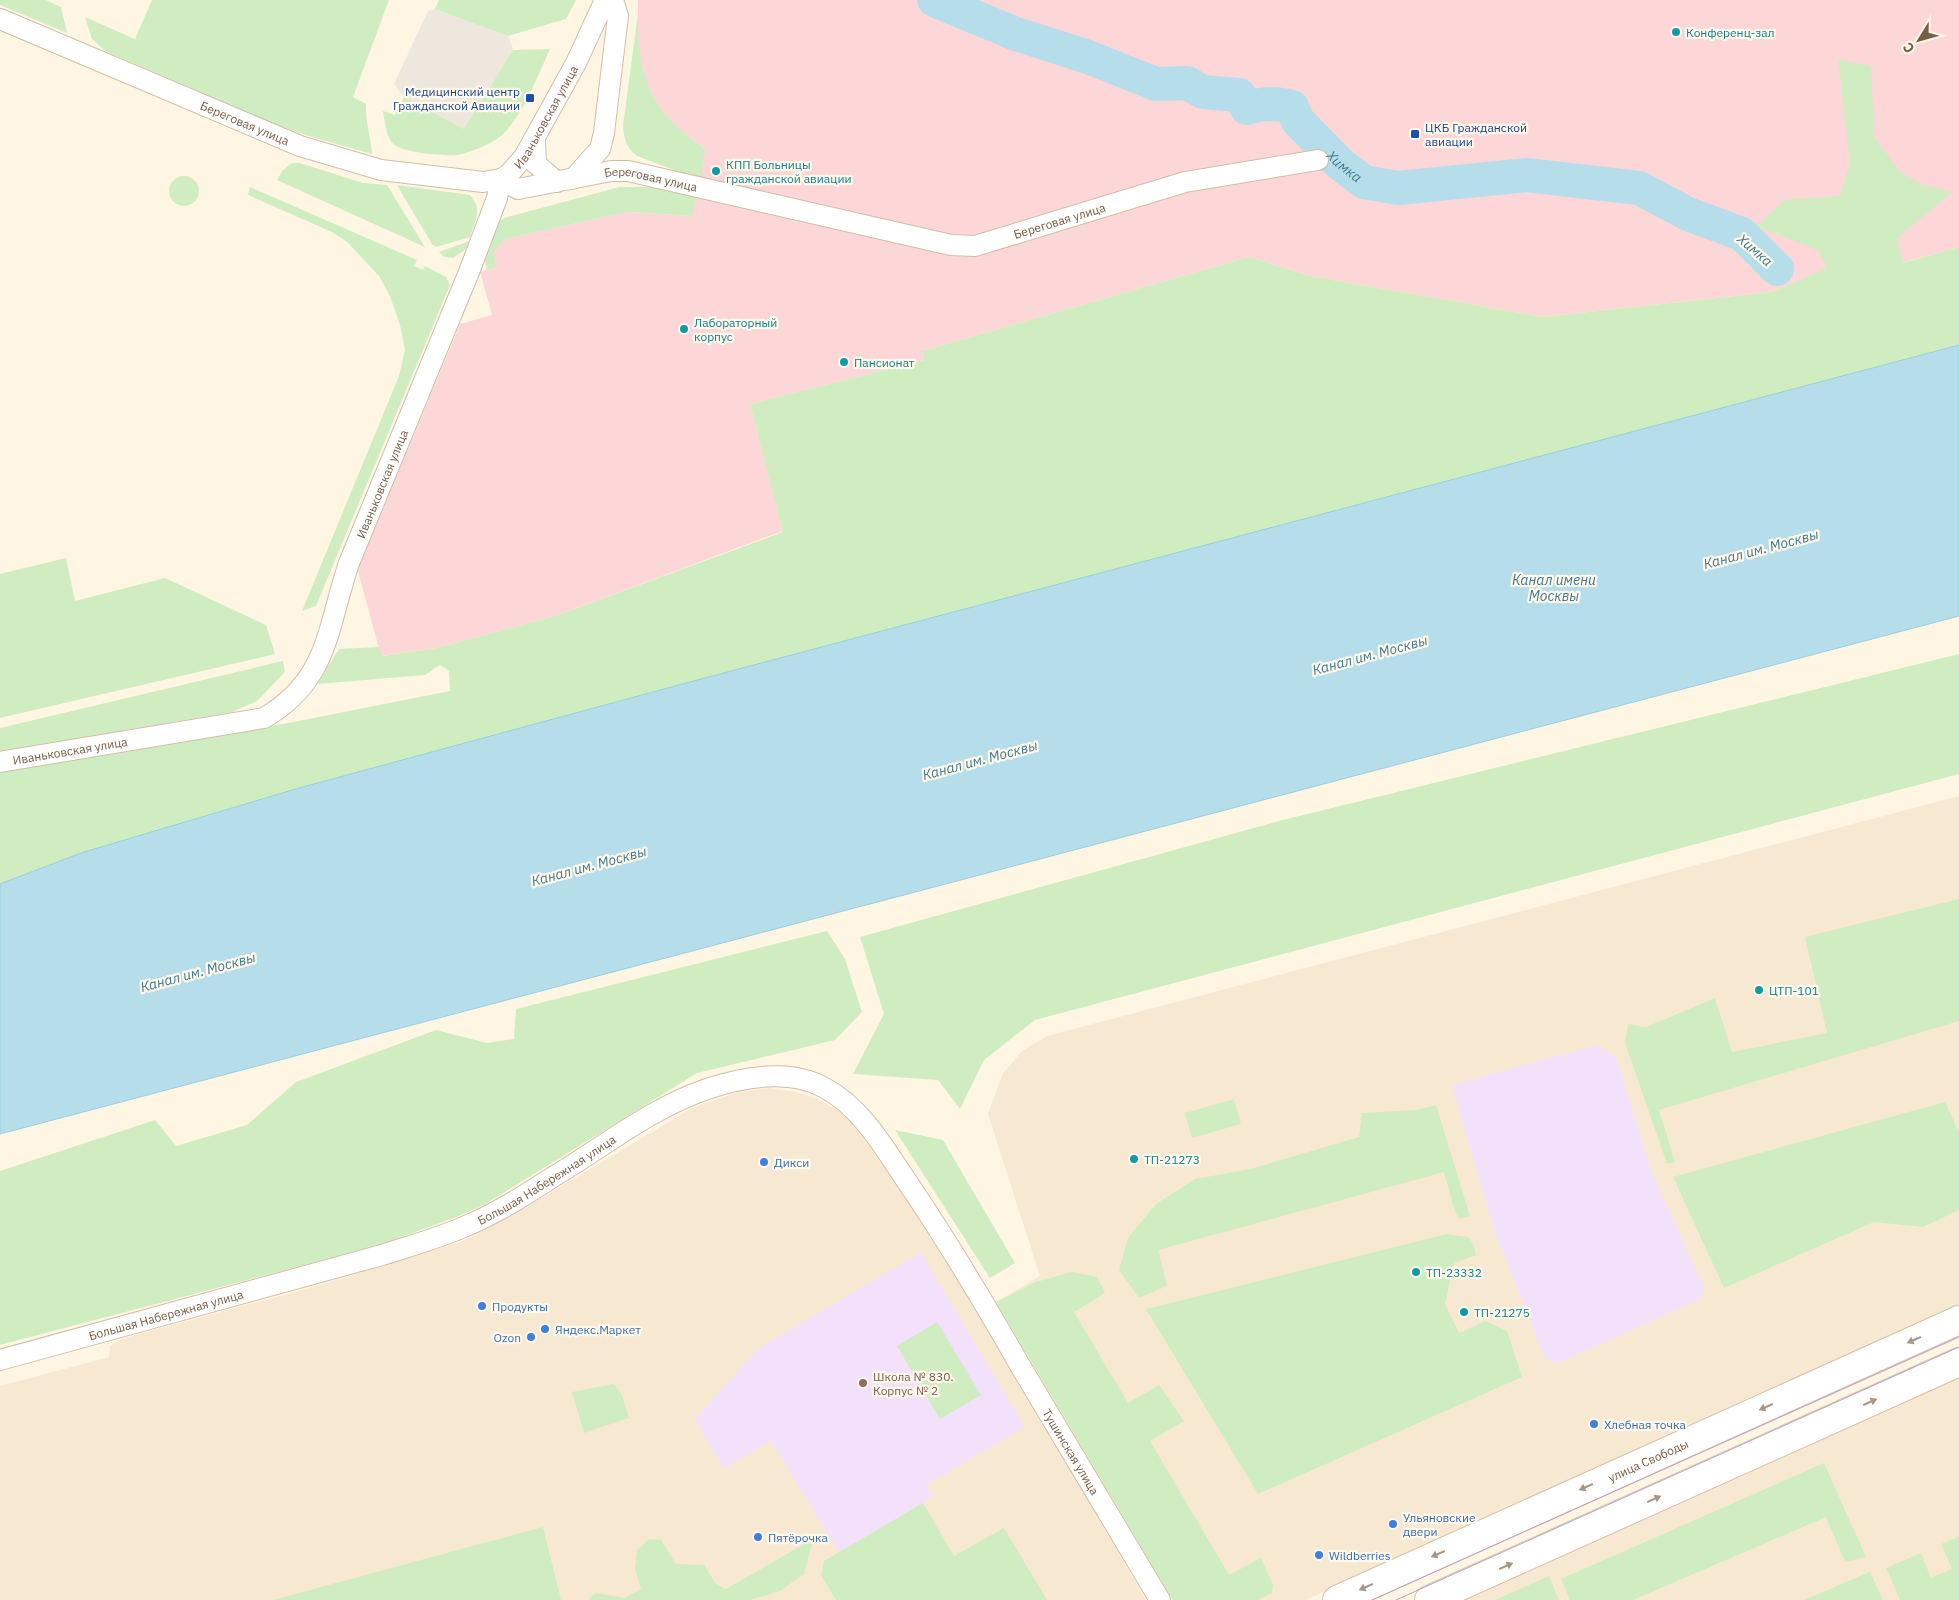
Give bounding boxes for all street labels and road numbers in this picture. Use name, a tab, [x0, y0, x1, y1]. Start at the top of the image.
street label: Иваньковская улица	[510, 62, 581, 171]
street label: Береговая улица	[198, 97, 292, 148]
street label: Береговая улица	[603, 163, 700, 194]
street label: Береговая улица	[1012, 199, 1108, 241]
street label: Иваньковская улица	[353, 427, 411, 540]
street label: Иваньковская улица	[11, 733, 129, 767]
street label: Большая Набережная улица	[475, 1131, 619, 1227]
street label: Большая Набережная улица	[87, 1286, 245, 1343]
street label: Тушинская улица	[1040, 1406, 1103, 1498]
street label: улица Свободы	[1605, 1435, 1690, 1485]

